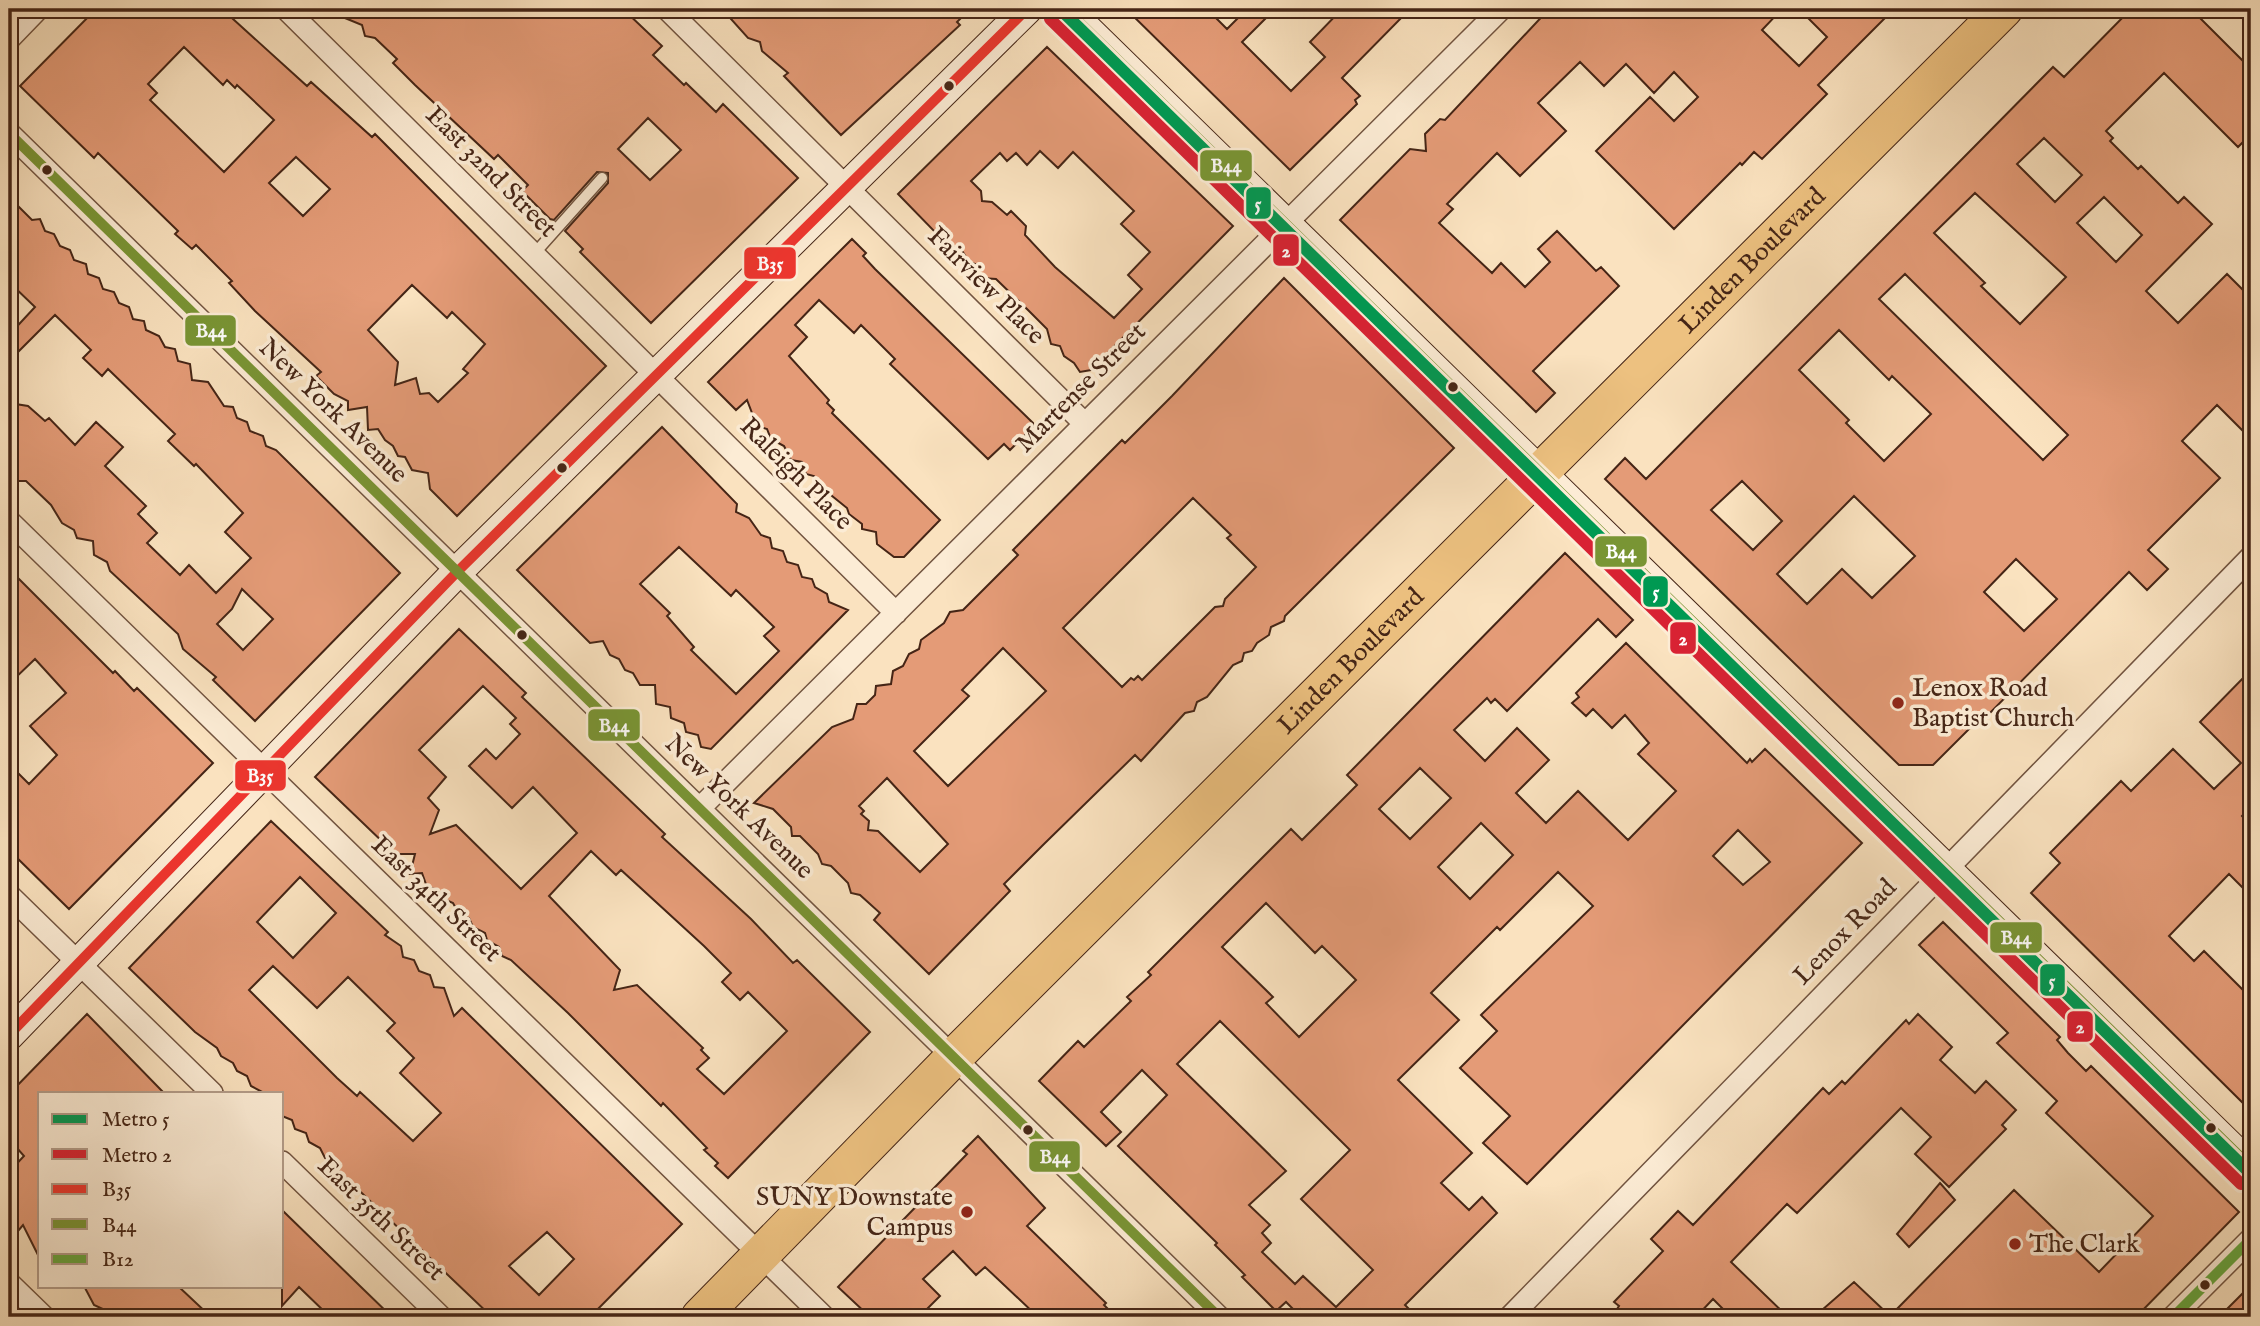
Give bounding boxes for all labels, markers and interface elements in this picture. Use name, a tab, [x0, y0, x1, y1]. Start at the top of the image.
unlabelled marker	[942, 79, 956, 93]
street label: East 32nd Street	[418, 99, 564, 245]
line badge: B44	[1199, 149, 1253, 182]
text: B44	[1210, 155, 1242, 179]
unlabelled marker	[40, 163, 54, 177]
street label: Linden Boulevard	[1672, 180, 1833, 341]
line badge: 5	[1245, 186, 1272, 220]
text: 5	[1255, 193, 1262, 217]
street label: Fairview Place	[920, 220, 1052, 352]
line badge: 2	[1272, 233, 1300, 267]
text: 2	[1282, 240, 1291, 264]
line badge: B35	[743, 246, 797, 280]
text: B35	[757, 253, 783, 277]
line badge: B44	[184, 314, 237, 347]
street label: Martense Street	[1009, 316, 1153, 460]
text: B44	[195, 320, 227, 344]
street label: New York Avenue	[251, 331, 415, 491]
unlabelled marker	[1446, 380, 1460, 394]
street label: Raleigh Place	[732, 410, 860, 538]
unlabelled marker	[555, 461, 569, 475]
line badge: B44	[1594, 535, 1648, 568]
text: B44	[1605, 541, 1637, 565]
line badge: 5	[1642, 575, 1669, 608]
street label: Linden Boulevard	[1270, 581, 1431, 741]
text: 5	[1653, 581, 1660, 605]
line badge: 2	[1669, 621, 1697, 655]
unlabelled marker	[515, 628, 529, 642]
text: 2	[1679, 628, 1688, 652]
place label: Lenox Road Baptist Church	[1912, 672, 2075, 735]
marker: Lenox Road Baptist Church	[1890, 695, 1906, 711]
line badge: B44	[587, 708, 641, 742]
text: B44	[598, 715, 630, 739]
street label: New York Avenue	[657, 727, 821, 887]
line badge: B35	[234, 759, 287, 792]
text: B35	[247, 765, 273, 789]
street label: East 34th Street	[364, 829, 508, 969]
street label: Lenox Road	[1786, 872, 1904, 992]
line badge: B44	[1989, 921, 2043, 954]
text: B44	[2000, 927, 2032, 951]
line badge: 5	[2039, 963, 2066, 997]
text: 5	[2049, 970, 2056, 994]
line badge: 2	[2066, 1010, 2094, 1043]
text: 2	[2076, 1016, 2085, 1040]
legend	[38, 1092, 284, 1288]
text: Metro 5	[102, 1107, 170, 1134]
unlabelled marker	[2204, 1121, 2218, 1135]
unlabelled marker	[1021, 1123, 1035, 1137]
line badge: B44	[1028, 1140, 1081, 1173]
text: Metro 2	[102, 1143, 172, 1170]
text: B44	[1039, 1146, 1071, 1170]
street label: East 35th Street	[310, 1150, 452, 1288]
text: B35	[102, 1177, 132, 1204]
place label: SUNY Downstate Campus	[756, 1181, 953, 1244]
marker: SUNY Downstate Campus	[959, 1204, 975, 1220]
text: B44	[102, 1213, 137, 1240]
place label: The Clark	[2029, 1228, 2141, 1261]
marker: The Clark	[2007, 1236, 2023, 1252]
text: B12	[102, 1247, 134, 1274]
unlabelled marker	[2198, 1278, 2212, 1292]

